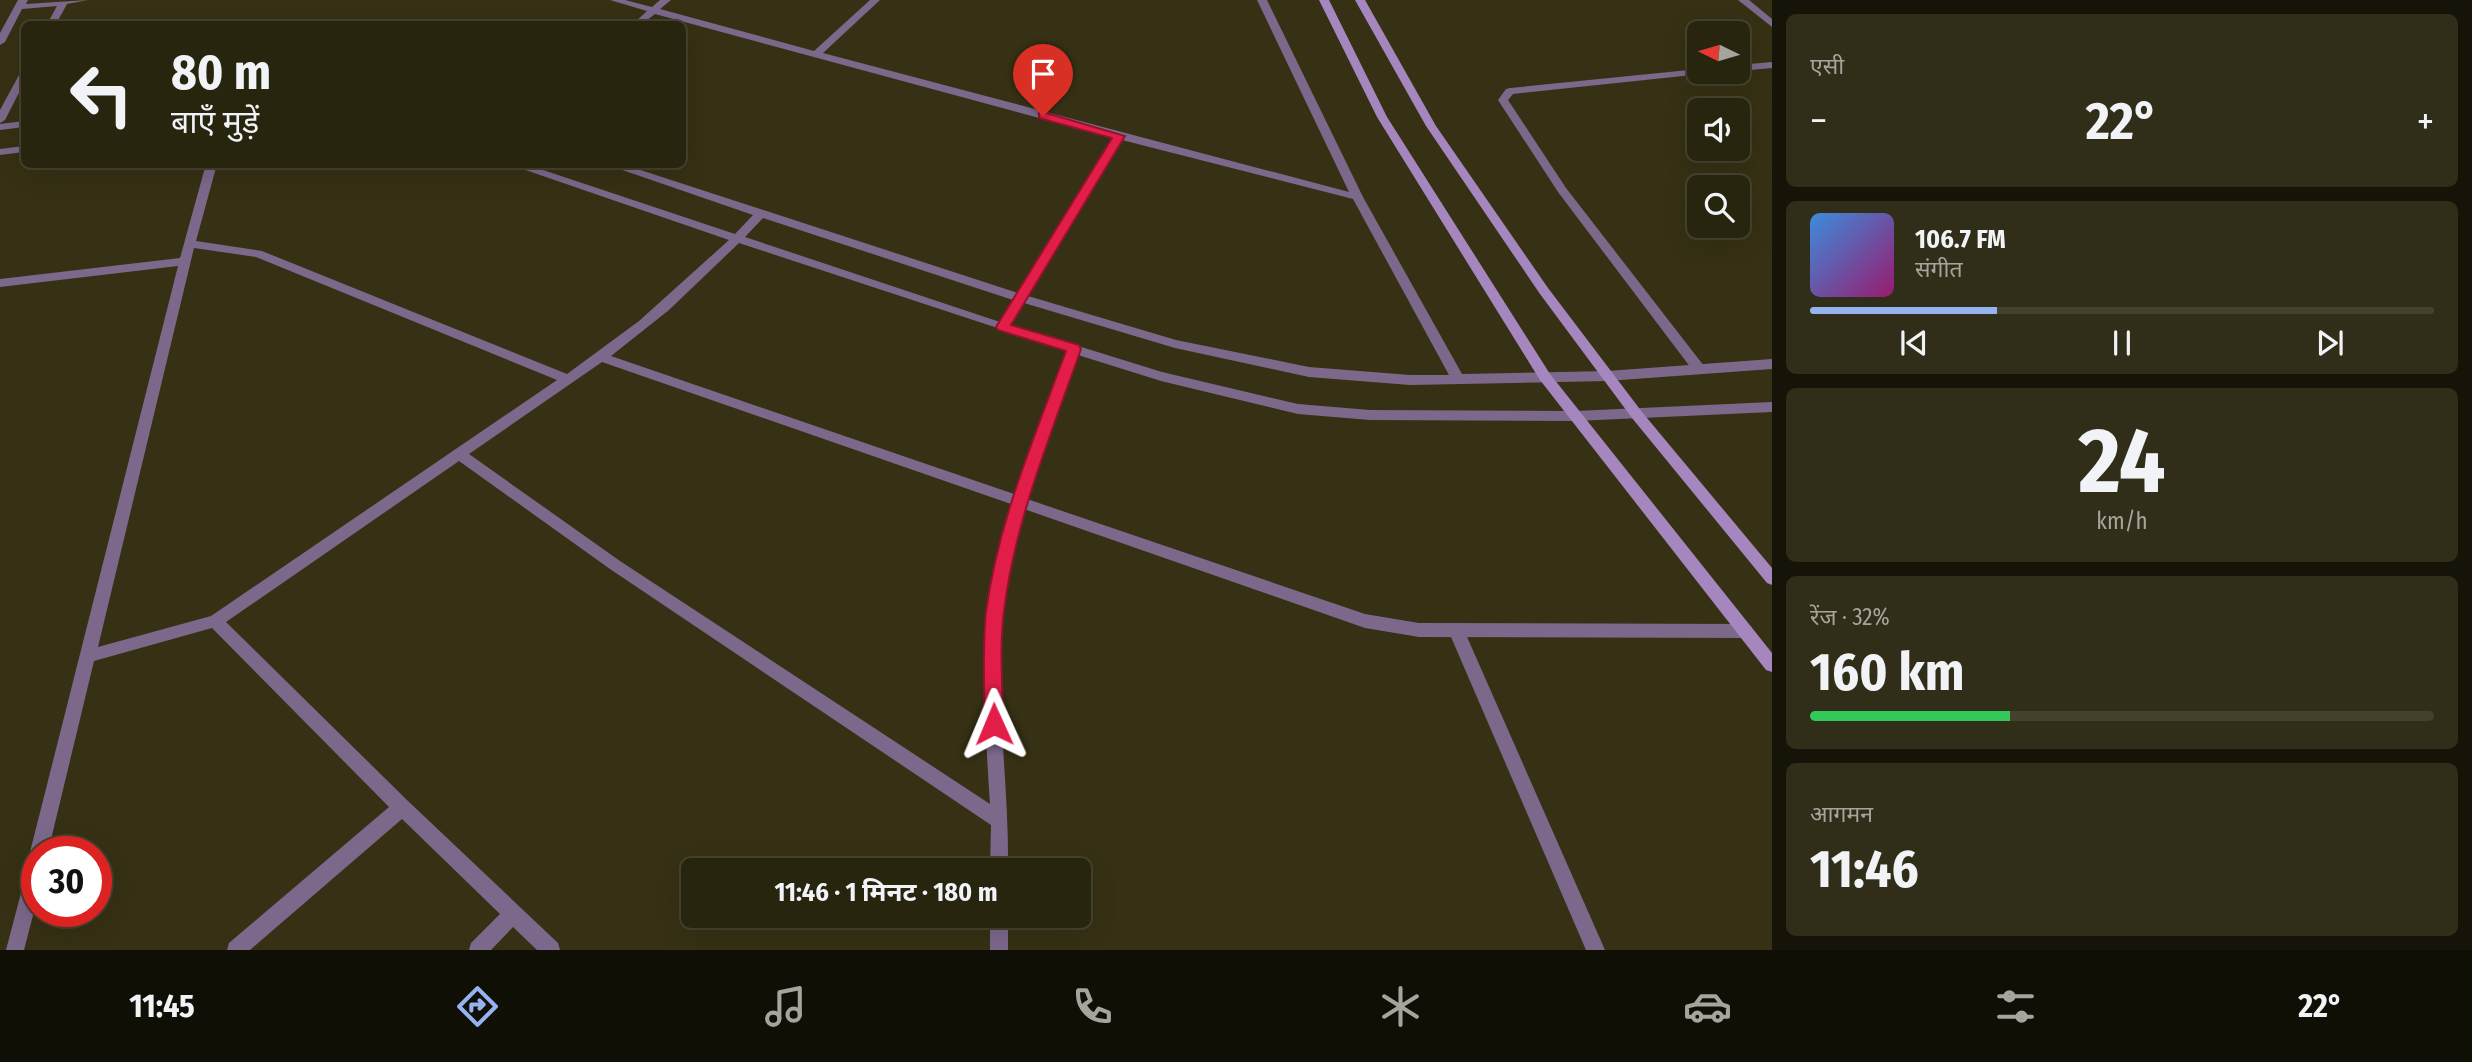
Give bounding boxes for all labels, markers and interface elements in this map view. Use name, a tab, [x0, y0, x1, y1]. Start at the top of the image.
north arrow	[1687, 21, 1750, 84]
map controls	[1687, 21, 1750, 238]
text: 80 m	[171, 43, 271, 102]
pin	[1013, 44, 1073, 116]
icon: left	[56, 49, 147, 140]
text: एसी	[1810, 52, 1844, 80]
icon: arrive	[1024, 55, 1062, 93]
text: 22°	[2086, 90, 2158, 153]
button: sound	[1687, 98, 1750, 161]
text: −	[1810, 98, 1827, 144]
text: +	[2417, 98, 2434, 144]
text: बाएँ मुड़ें	[171, 103, 259, 141]
button: search	[1687, 175, 1750, 238]
text: 106.7 FM	[1915, 224, 2006, 255]
text: संगीत	[1915, 255, 1963, 283]
icon: previous	[1895, 324, 1933, 362]
icon: pause	[2103, 324, 2141, 362]
icon: next	[2311, 324, 2349, 362]
text: 24	[2078, 407, 2166, 516]
text: km/h	[2096, 507, 2148, 535]
text: रेंज · 32%	[1810, 603, 1890, 631]
text: 160 km	[1810, 641, 1965, 704]
position arrow	[957, 687, 1031, 761]
text: आगमन	[1810, 800, 1873, 828]
speed limit sign: 30	[21, 836, 112, 927]
text: 11:46	[1810, 838, 1919, 901]
text: 11:46 · 1 मिनट · 180 m	[774, 877, 998, 908]
icon: directions	[453, 982, 502, 1031]
icon: music	[761, 982, 810, 1031]
icon: phone	[1068, 982, 1117, 1031]
icon: climate	[1376, 982, 1425, 1031]
icon: car	[1683, 982, 1732, 1031]
icon: filters	[1991, 982, 2040, 1031]
text: 11:45	[129, 987, 195, 1025]
text: 22°	[2298, 987, 2343, 1025]

